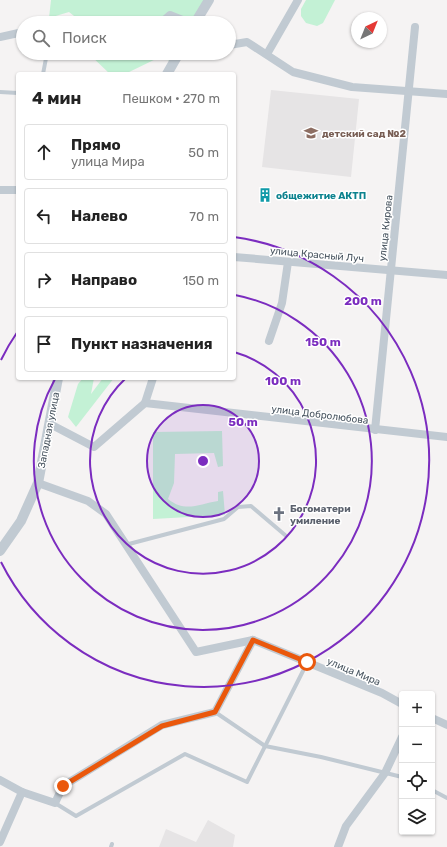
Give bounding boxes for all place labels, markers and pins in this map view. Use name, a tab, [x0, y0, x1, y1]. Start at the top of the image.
school or university icon: детский сад №2	[303, 125, 319, 141]
place label: детский сад №2	[322, 128, 407, 140]
building icon: общежитие АКТП	[257, 187, 273, 203]
place label: общежитие АКТП	[276, 190, 366, 202]
centre of rings	[196, 454, 210, 468]
place label: Богоматери умиление	[290, 503, 351, 527]
church icon: Богоматери умиление	[271, 506, 287, 522]

